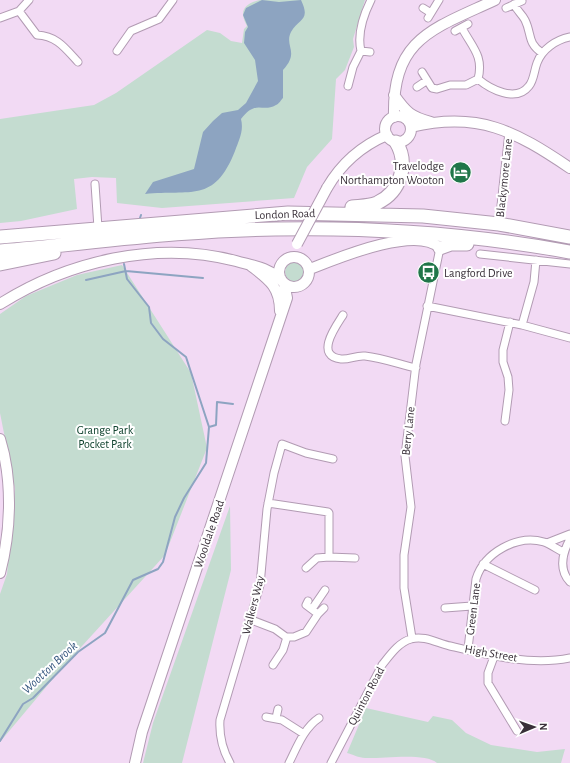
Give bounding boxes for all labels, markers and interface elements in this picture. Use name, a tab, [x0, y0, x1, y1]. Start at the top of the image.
street label: Blackymore Lane	[494, 138, 515, 218]
place label: Travelodge Northampton Wooton	[340, 160, 444, 186]
hotel icon: Travelodge Northampton Wooton	[447, 160, 473, 186]
street label: London Road	[254, 207, 316, 221]
bus stop icon: Langford Drive	[415, 260, 441, 286]
place label: Langford Drive	[444, 267, 513, 279]
street label: Berry Lane	[399, 406, 418, 456]
park label: Grange Park Pocket Park	[77, 424, 134, 450]
street label: Wooldale Road	[192, 498, 226, 570]
street label: Walkers Way	[240, 574, 267, 636]
street label: Green Lane	[464, 582, 482, 636]
water label: Wootton Brook	[20, 639, 80, 697]
street label: High Street	[464, 642, 519, 664]
street label: Quinton Road	[346, 665, 387, 728]
north arrow	[514, 707, 554, 747]
text: N	[538, 723, 549, 731]

